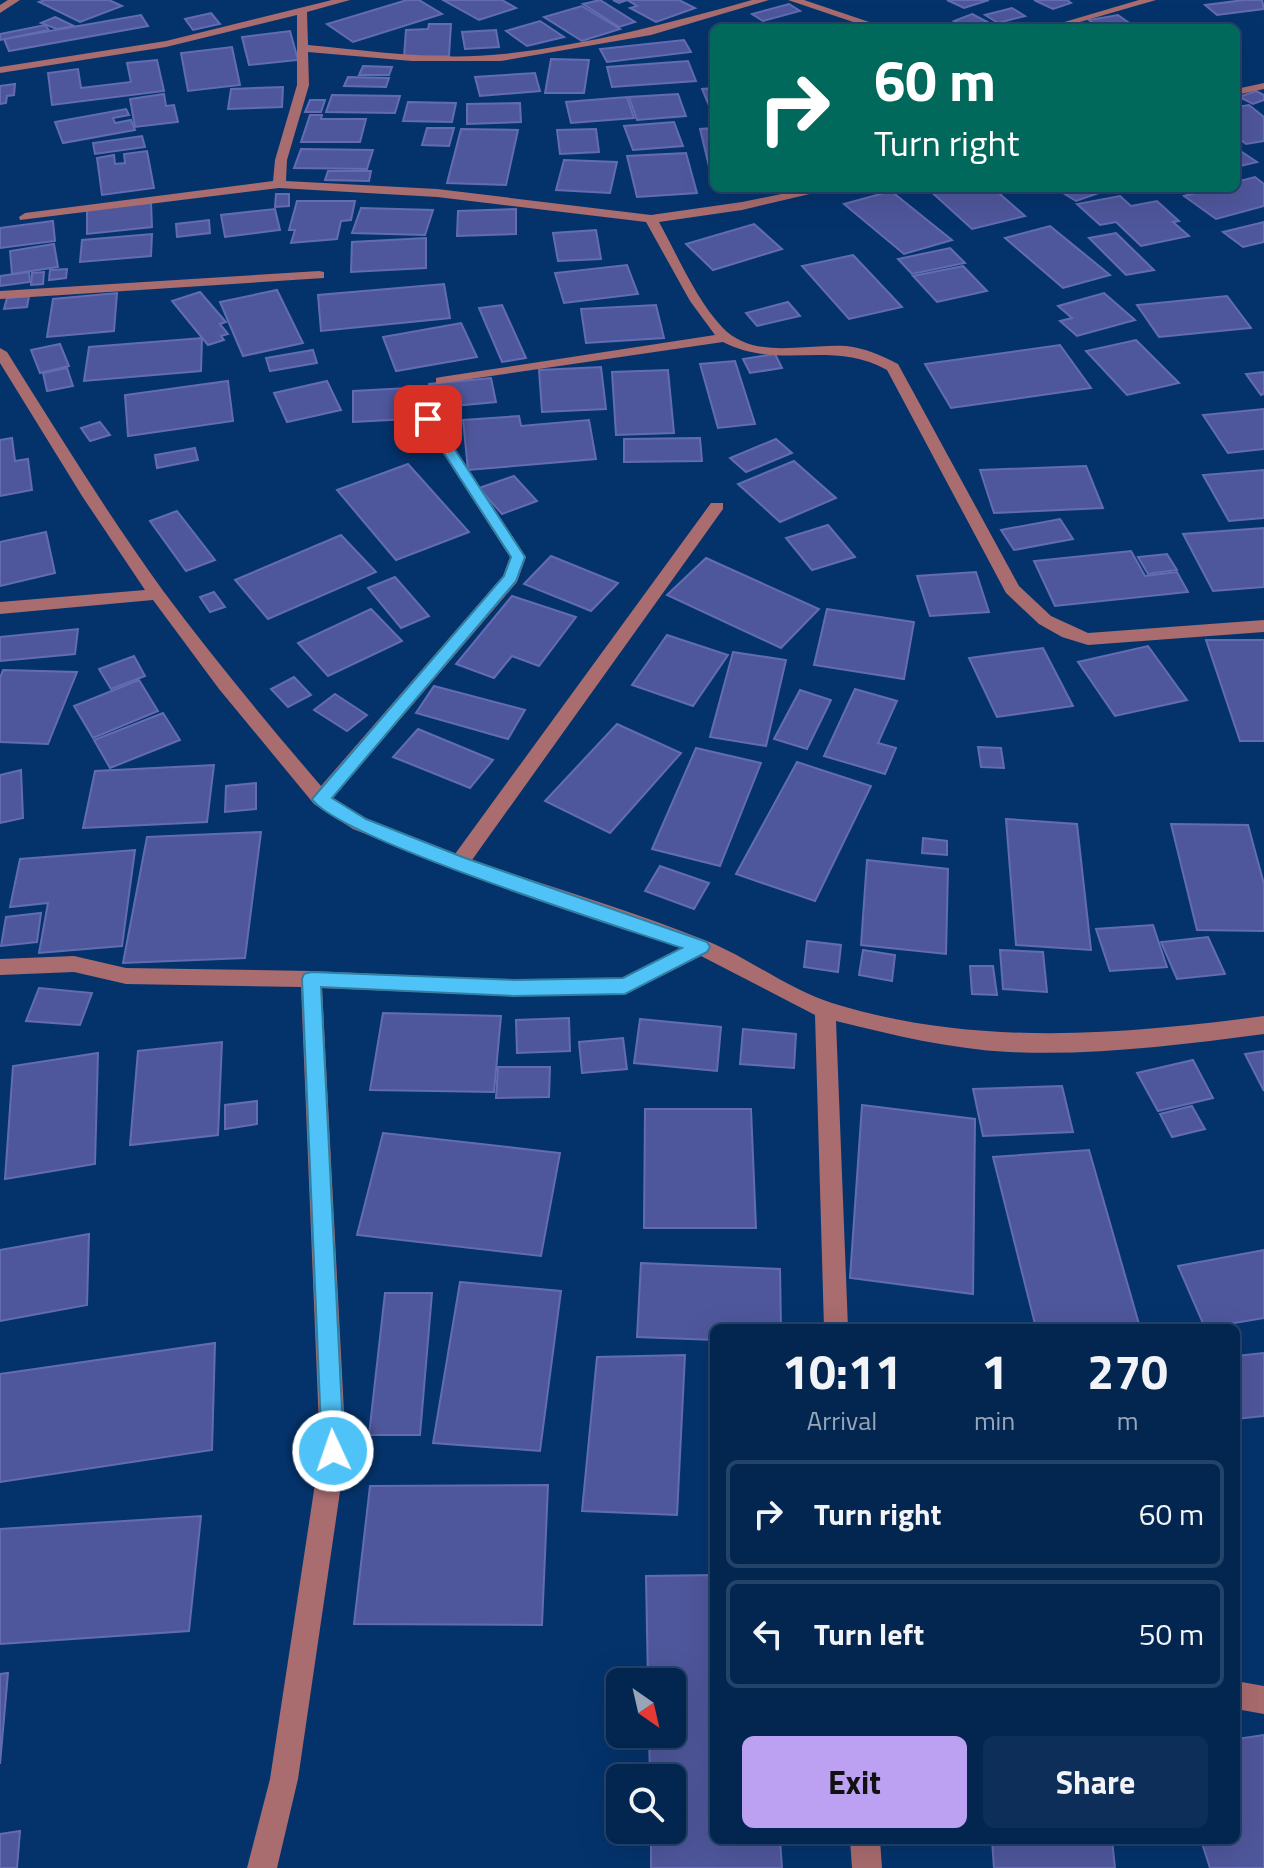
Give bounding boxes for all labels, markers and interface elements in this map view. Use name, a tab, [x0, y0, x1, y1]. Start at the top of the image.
text: 60 m	[874, 38, 996, 123]
icon: right	[742, 56, 846, 160]
text: Turn right	[874, 115, 1019, 170]
pin	[394, 385, 462, 453]
icon: arrive	[406, 397, 450, 441]
text: 10:11	[782, 1335, 902, 1408]
text: 1	[981, 1335, 1008, 1408]
text: 270	[1087, 1335, 1168, 1408]
text: Arrival	[807, 1401, 877, 1440]
text: min	[974, 1401, 1015, 1440]
text: m	[1117, 1401, 1139, 1440]
position arrow	[291, 1409, 375, 1493]
text: Turn right	[814, 1491, 942, 1537]
text: 60 m	[1139, 1491, 1204, 1537]
icon: right	[746, 1492, 790, 1536]
text: Turn left	[814, 1611, 924, 1657]
text: 50 m	[1139, 1611, 1204, 1657]
icon: left	[746, 1612, 790, 1656]
north arrow	[606, 1668, 686, 1748]
map controls	[606, 1668, 686, 1844]
button: Exit	[742, 1736, 967, 1828]
button: Share	[983, 1736, 1208, 1828]
button: search	[606, 1764, 686, 1844]

